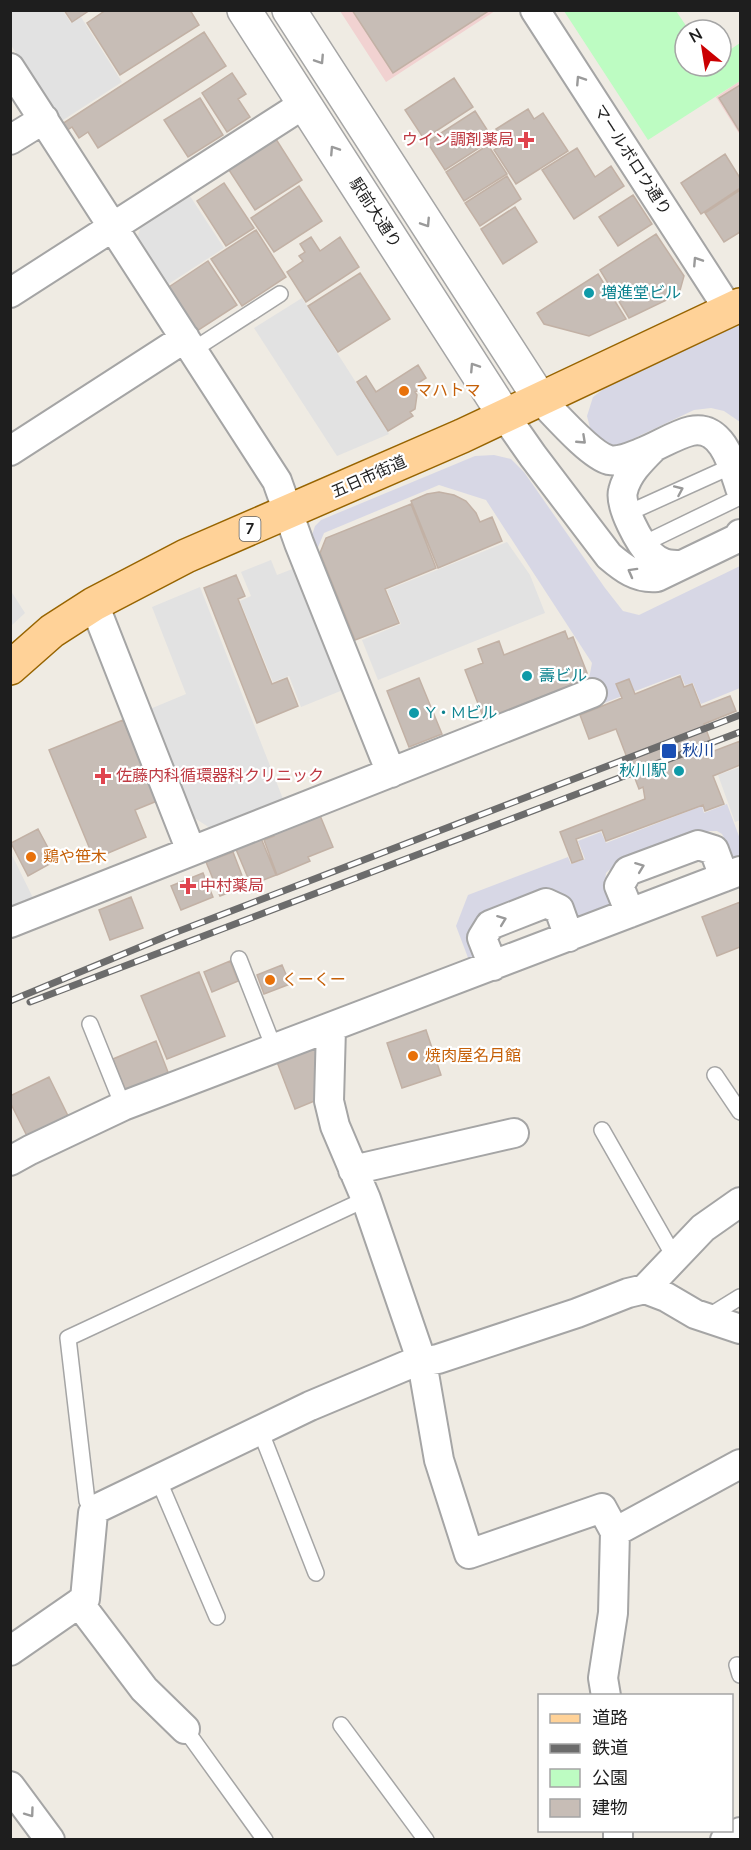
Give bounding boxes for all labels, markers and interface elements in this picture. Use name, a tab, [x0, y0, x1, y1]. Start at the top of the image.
north arrow	[673, 18, 733, 78]
text: N	[685, 23, 707, 48]
one-way arrow	[313, 53, 324, 64]
one-way arrow	[576, 75, 587, 86]
street label: マールボロウ通り	[588, 100, 676, 220]
place label: ウイン調剤薬局	[402, 129, 514, 151]
marker: ウイン調剤薬局	[519, 133, 533, 147]
one-way arrow	[329, 146, 341, 156]
street label: 駅前大通り	[344, 173, 406, 253]
one-way arrow	[419, 217, 430, 228]
one-way arrow	[693, 257, 704, 268]
place label: 増進堂ビル	[601, 282, 681, 304]
marker: 増進堂ビル	[582, 286, 596, 300]
one-way arrow	[469, 363, 481, 373]
place label: マハトマ	[416, 380, 480, 402]
marker: マハトマ	[397, 384, 411, 398]
one-way arrow	[575, 433, 585, 444]
street label: 五日市街道	[328, 451, 410, 503]
one-way arrow	[673, 486, 684, 498]
road number: 7	[240, 517, 260, 541]
one-way arrow	[627, 567, 638, 579]
place label: 壽ビル	[539, 665, 587, 687]
marker: 壽ビル	[520, 669, 534, 683]
place label: Y・Mビル	[425, 702, 497, 724]
marker: Y・Mビル	[407, 706, 421, 720]
place label: 秋川	[682, 740, 714, 762]
marker: 秋川	[660, 742, 678, 760]
place label: 秋川駅	[619, 760, 667, 782]
marker: 秋川駅	[672, 764, 686, 778]
place label: 佐藤内科循環器科クリニック	[116, 765, 324, 787]
marker: 佐藤内科循環器科クリニック	[94, 767, 112, 785]
place label: 鶏や笹木	[43, 846, 107, 868]
marker: 鶏や笹木	[24, 850, 38, 864]
one-way arrow	[633, 862, 644, 874]
place label: 中村薬局	[200, 875, 264, 897]
marker: 中村薬局	[181, 879, 195, 893]
one-way arrow	[496, 915, 507, 927]
place label: くーくー	[282, 969, 346, 991]
marker: くーくー	[263, 973, 277, 987]
place label: 焼肉屋名月館	[425, 1045, 521, 1067]
marker: 焼肉屋名月館	[406, 1049, 420, 1063]
legend	[538, 1694, 733, 1832]
text: 道路	[592, 1706, 628, 1730]
text: 鉄道	[592, 1736, 628, 1760]
text: 公園	[592, 1766, 628, 1790]
text: 建物	[592, 1796, 628, 1820]
one-way arrow	[23, 1806, 34, 1817]

